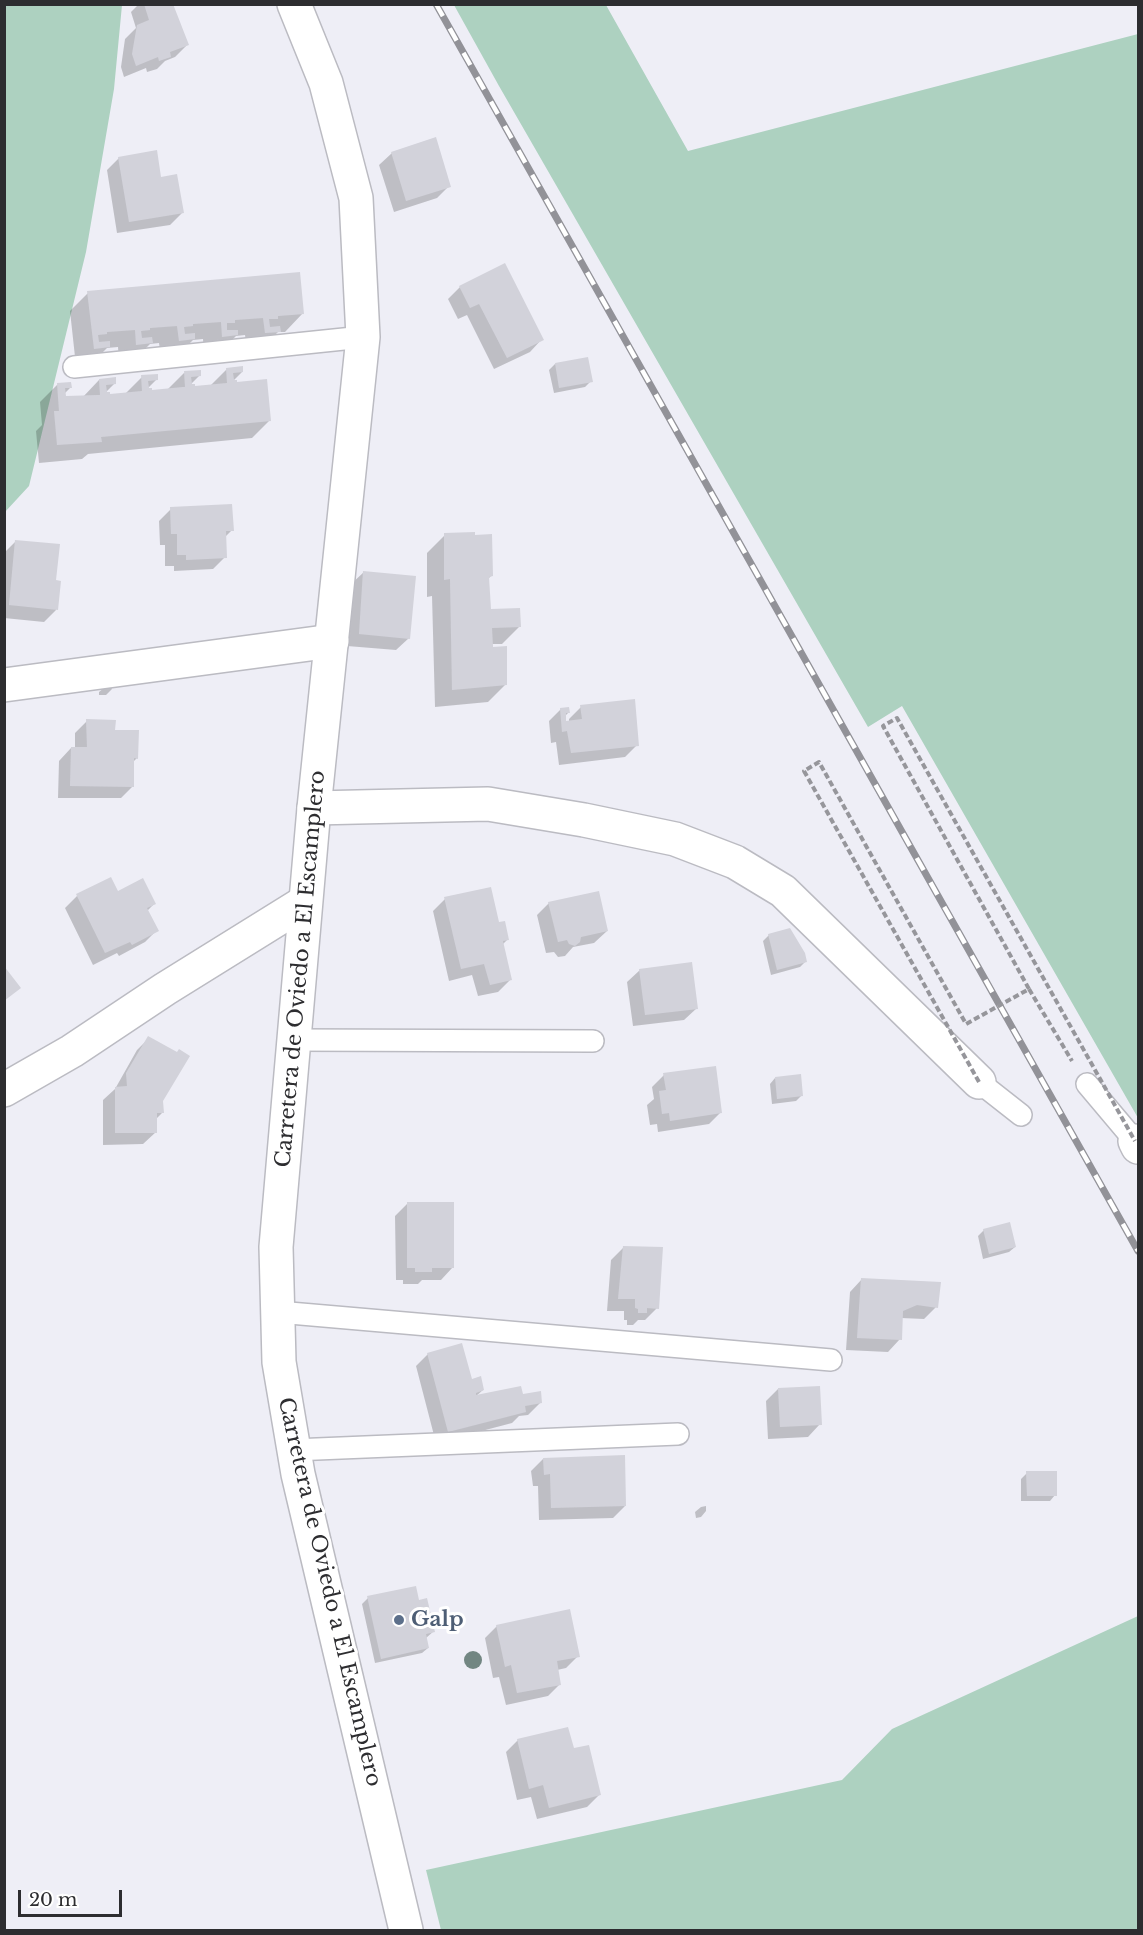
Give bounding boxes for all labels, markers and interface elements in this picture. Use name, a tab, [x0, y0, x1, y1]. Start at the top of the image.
street label: Carretera de Oviedo a El Escamplero	[271, 769, 331, 1169]
street label: Carretera de Oviedo a El Escamplero	[272, 1395, 386, 1789]
place label: Galp	[411, 1607, 464, 1633]
marker: Galp	[392, 1613, 406, 1627]
scale bar	[21, 1878, 124, 1916]
text: 20 m	[29, 1889, 77, 1911]

